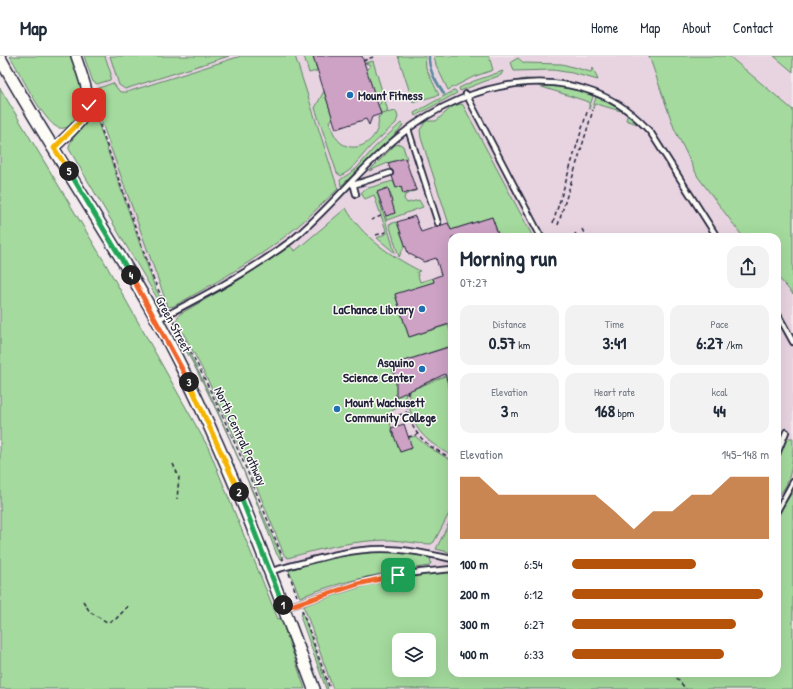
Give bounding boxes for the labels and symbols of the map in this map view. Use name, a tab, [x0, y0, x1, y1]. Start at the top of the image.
place label: Mount Fitness	[358, 86, 423, 104]
pin	[72, 88, 106, 122]
marker: Mount Fitness	[345, 90, 355, 100]
pin: 5	[59, 161, 79, 181]
pin: 4	[121, 265, 141, 285]
street label: Green Street	[152, 293, 196, 355]
place label: LaChance Library	[334, 300, 414, 319]
marker: LaChance Library	[417, 304, 427, 314]
place label: Asquino Science Center	[343, 353, 415, 386]
marker: Asquino Science Center	[417, 364, 427, 374]
pin: 3	[179, 372, 199, 392]
street label: North Central Pathway	[210, 384, 272, 489]
place label: Mount Wachusett Community College	[345, 393, 437, 427]
marker: Mount Wachusett Community College	[332, 404, 342, 414]
pin: 2	[229, 482, 249, 502]
pin	[381, 558, 415, 592]
pin: 1	[273, 595, 293, 615]

